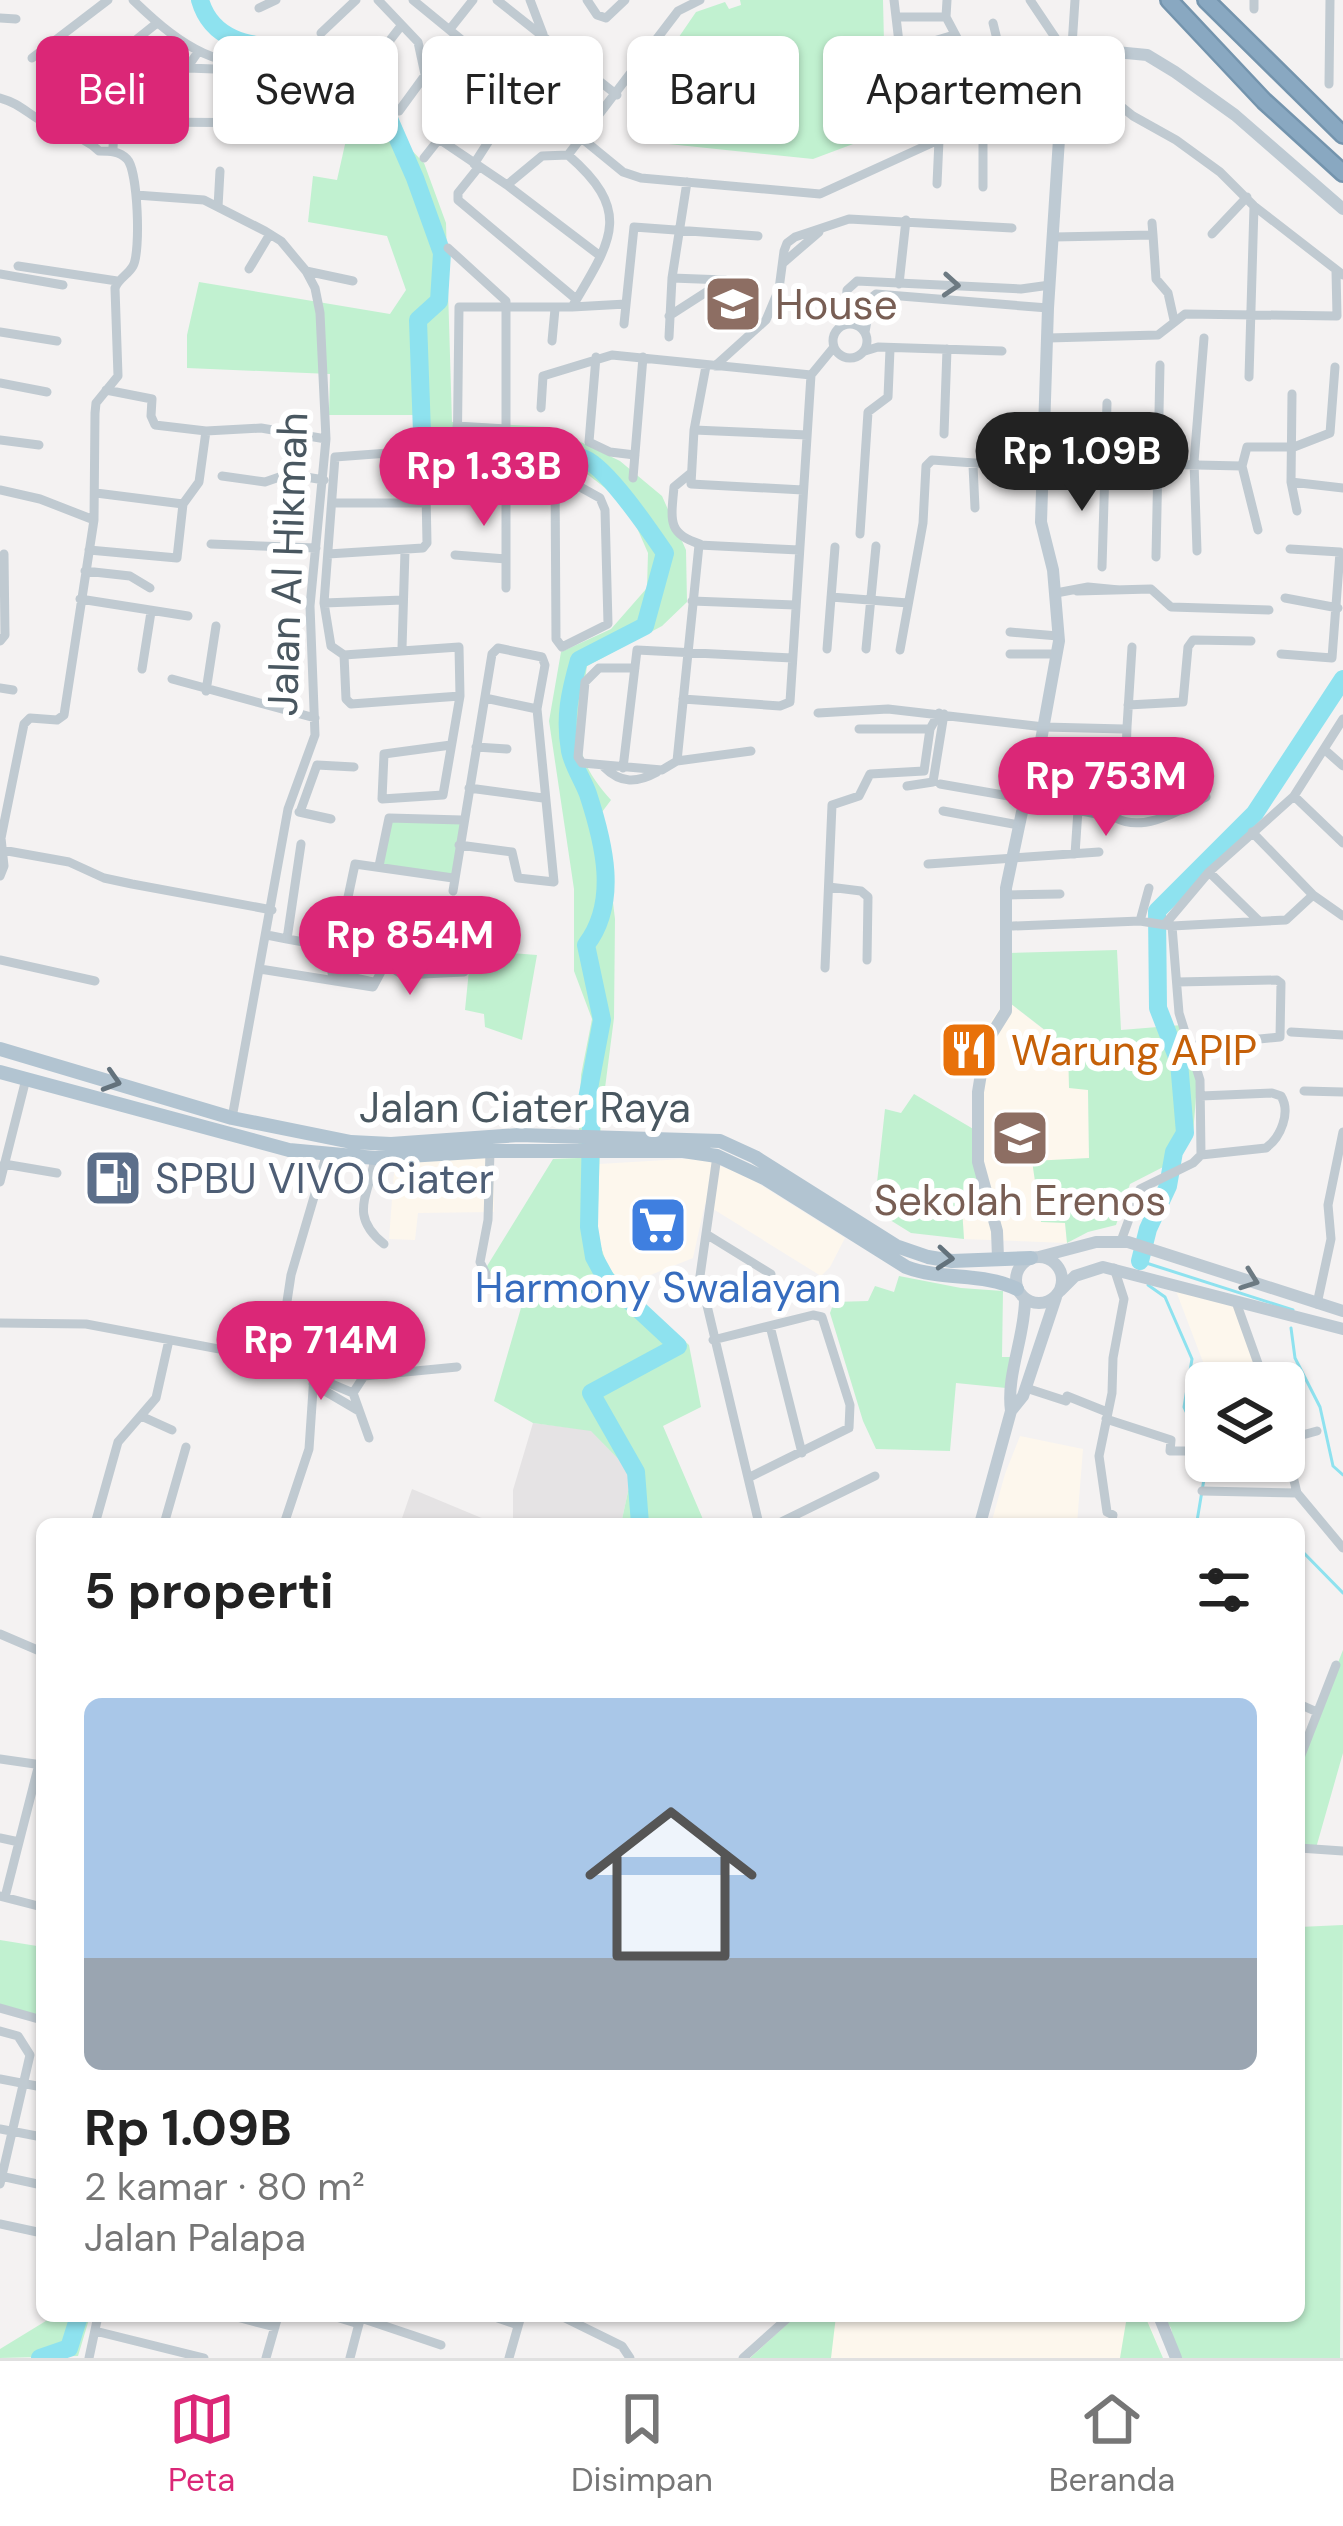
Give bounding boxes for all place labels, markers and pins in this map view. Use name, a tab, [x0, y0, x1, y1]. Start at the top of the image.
school or university icon: House	[702, 273, 764, 335]
place label: House	[775, 277, 898, 332]
pin: Rp 1.09B	[958, 412, 1206, 514]
pin: Rp 1.33B	[360, 427, 608, 529]
pin: Rp 753M	[995, 737, 1217, 839]
pin: Rp 854M	[299, 896, 521, 998]
restaurant icon: Warung APIP	[938, 1019, 1000, 1081]
place label: Warung APIP	[1011, 1023, 1257, 1078]
school or university icon: Sekolah Erenos	[989, 1107, 1051, 1169]
fuel station icon: SPBU VIVO Ciater	[82, 1147, 144, 1209]
place label: SPBU VIVO Ciater	[155, 1151, 494, 1206]
place label: Sekolah Erenos	[874, 1173, 1166, 1228]
supermarket icon: Harmony Swalayan	[627, 1194, 689, 1256]
place label: Harmony Swalayan	[475, 1260, 841, 1315]
pin: Rp 714M	[210, 1301, 432, 1403]

